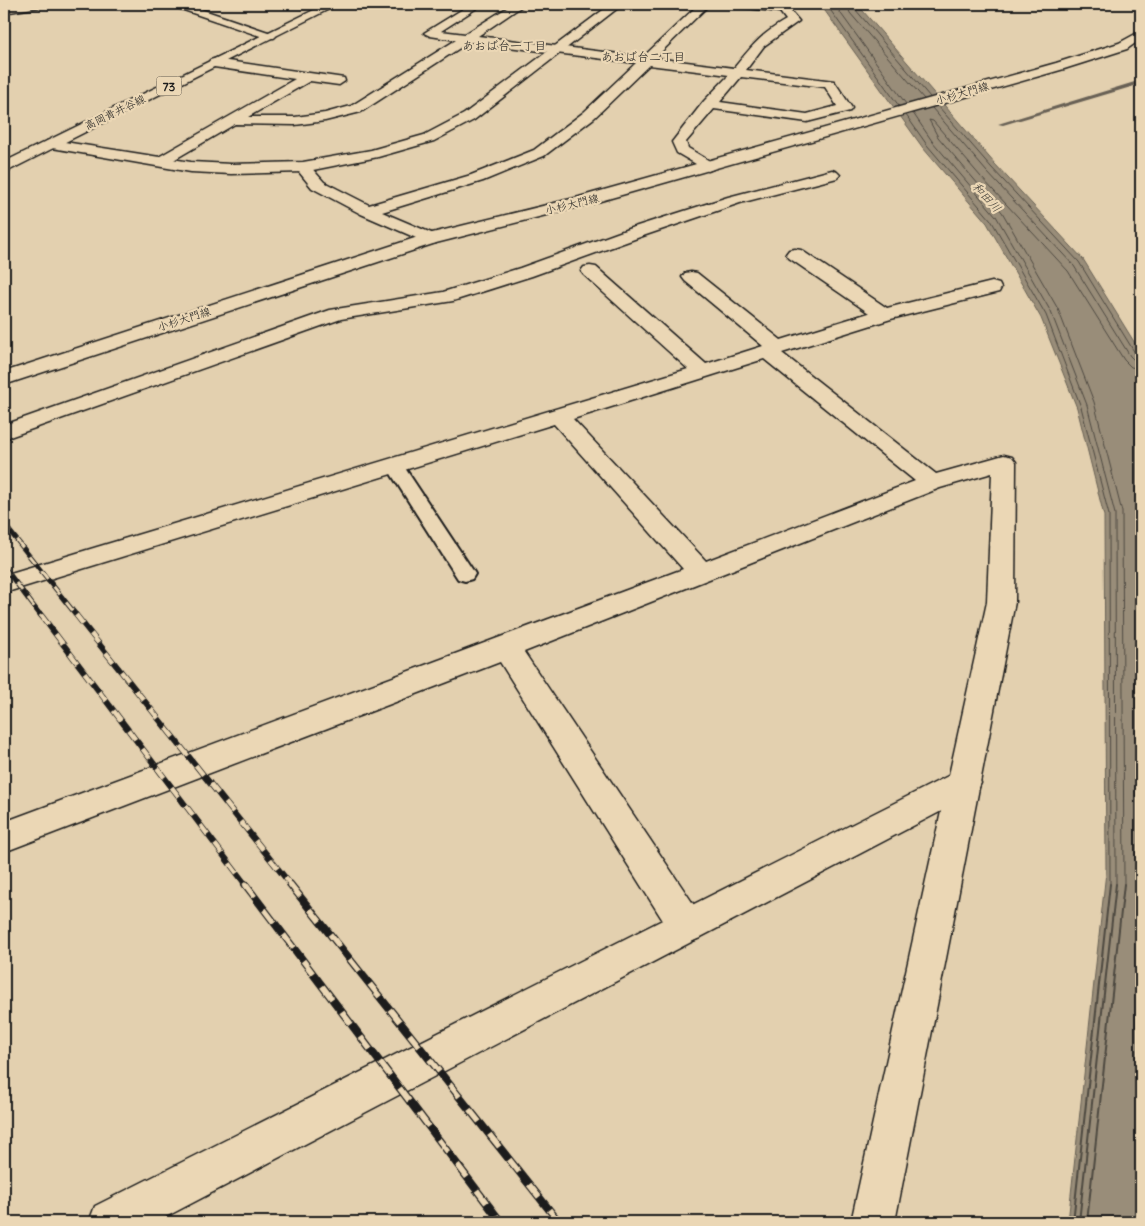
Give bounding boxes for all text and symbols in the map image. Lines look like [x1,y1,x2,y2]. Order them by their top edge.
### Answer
district label: あおば台一丁目 [462,38,546,53]
district label: あおば台二丁目 [601,49,685,64]
road number: 73 [156,76,182,95]
street label: 小杉大門線 [934,79,990,107]
street label: 高岡青井谷線 [82,91,148,133]
water label: 和田川 [969,179,1005,215]
street label: 小杉大門線 [544,191,600,217]
street label: 小杉大門線 [156,304,212,334]

